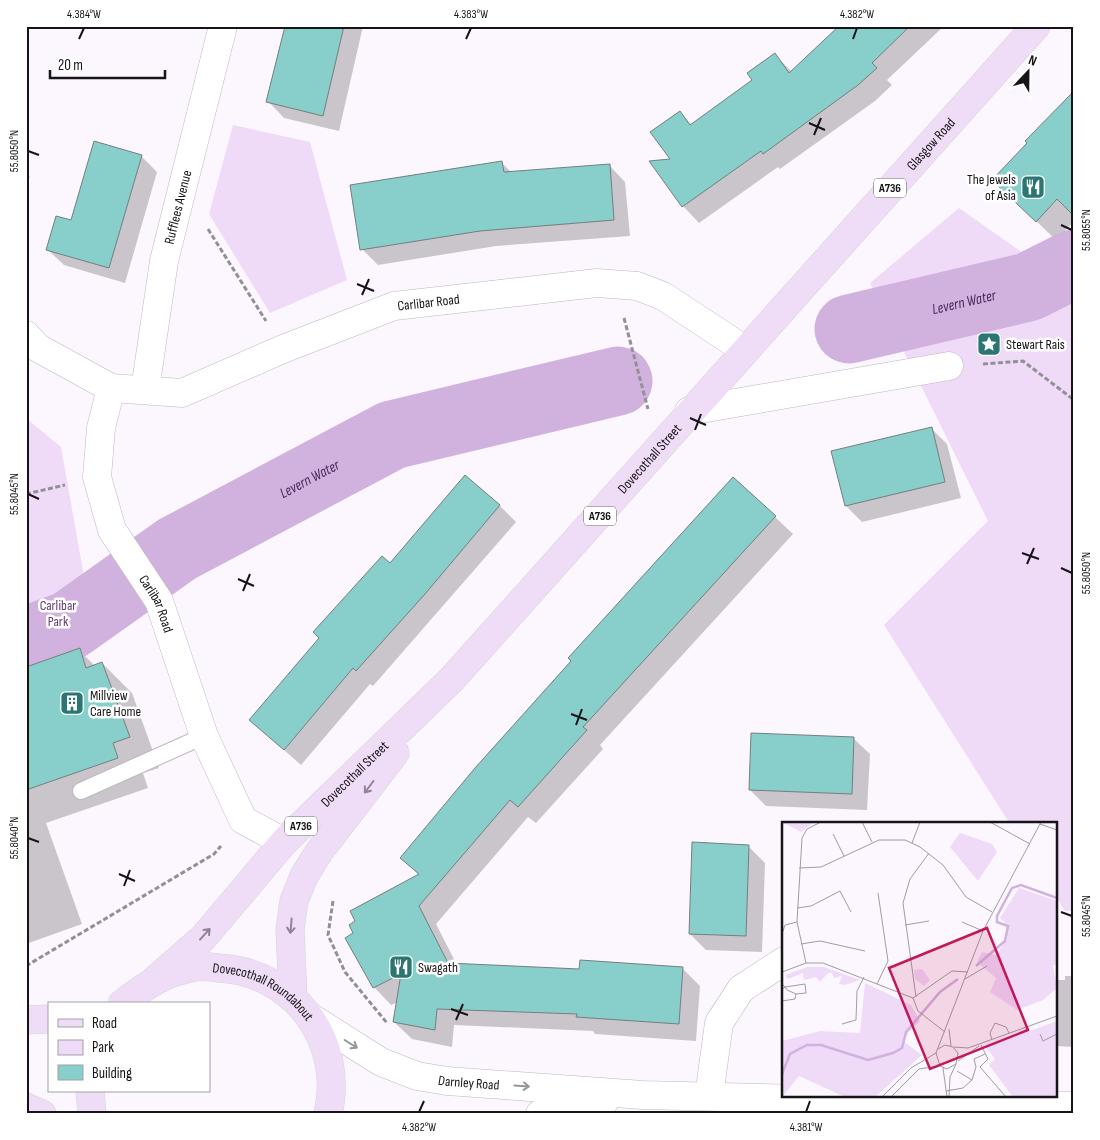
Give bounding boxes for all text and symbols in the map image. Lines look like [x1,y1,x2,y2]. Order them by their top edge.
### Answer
text: 4.384°W [67,7,101,22]
text: 4.383°W [454,7,488,22]
text: 4.382°W [840,7,874,22]
scale bar [50,48,165,80]
north arrow [1002,48,1052,98]
text: N [1026,51,1039,70]
text: 20 m [58,56,83,75]
street label: Glasgow Road [903,114,959,174]
text: 55.8050°N [7,130,22,172]
street label: Rufflees Avenue [161,168,196,246]
place label: The Jewels of Asia [967,171,1016,204]
restaurant icon: The Jewels of Asia [1020,174,1046,200]
road number: A736 [874,178,906,198]
text: 55.8055°N [1079,209,1094,251]
water label: Levern Water [930,286,999,319]
street label: Carlibar Road [397,291,461,315]
place icon: Stewart Rais [976,331,1002,357]
place label: Stewart Rais [1006,336,1065,353]
street label: Dovecothall Street [614,420,685,497]
water label: Levern Water [276,455,344,503]
text: 55.8045°N [7,473,22,515]
road number: A736 [584,506,616,526]
text: 55.8050°N [1079,552,1094,594]
street label: Carlibar Road [135,572,177,635]
park label: Carlibar Park [40,597,76,630]
place label: Millview Care Home [90,687,141,720]
building icon: Millview Care Home [59,690,85,716]
street label: Dovecothall Street [317,737,392,811]
one-way arrow [364,780,375,793]
road number: A736 [285,816,317,836]
text: 55.8040°N [7,817,22,859]
inset map [782,822,1058,1098]
text: 55.8045°N [1079,895,1094,937]
one-way arrow [286,918,296,934]
one-way arrow [199,928,211,941]
restaurant icon: Swagath [388,954,414,980]
street label: Dovecothall Roundabout [212,959,317,1024]
place label: Swagath [418,959,458,976]
legend [48,1002,210,1092]
text: Road [92,1014,117,1033]
text: Park [92,1038,114,1057]
one-way arrow [343,1040,357,1050]
text: Building [92,1064,132,1083]
street label: Darnley Road [437,1072,500,1094]
one-way arrow [514,1081,530,1090]
text: 4.382°W [402,1120,436,1135]
text: 4.381°W [790,1120,822,1135]

